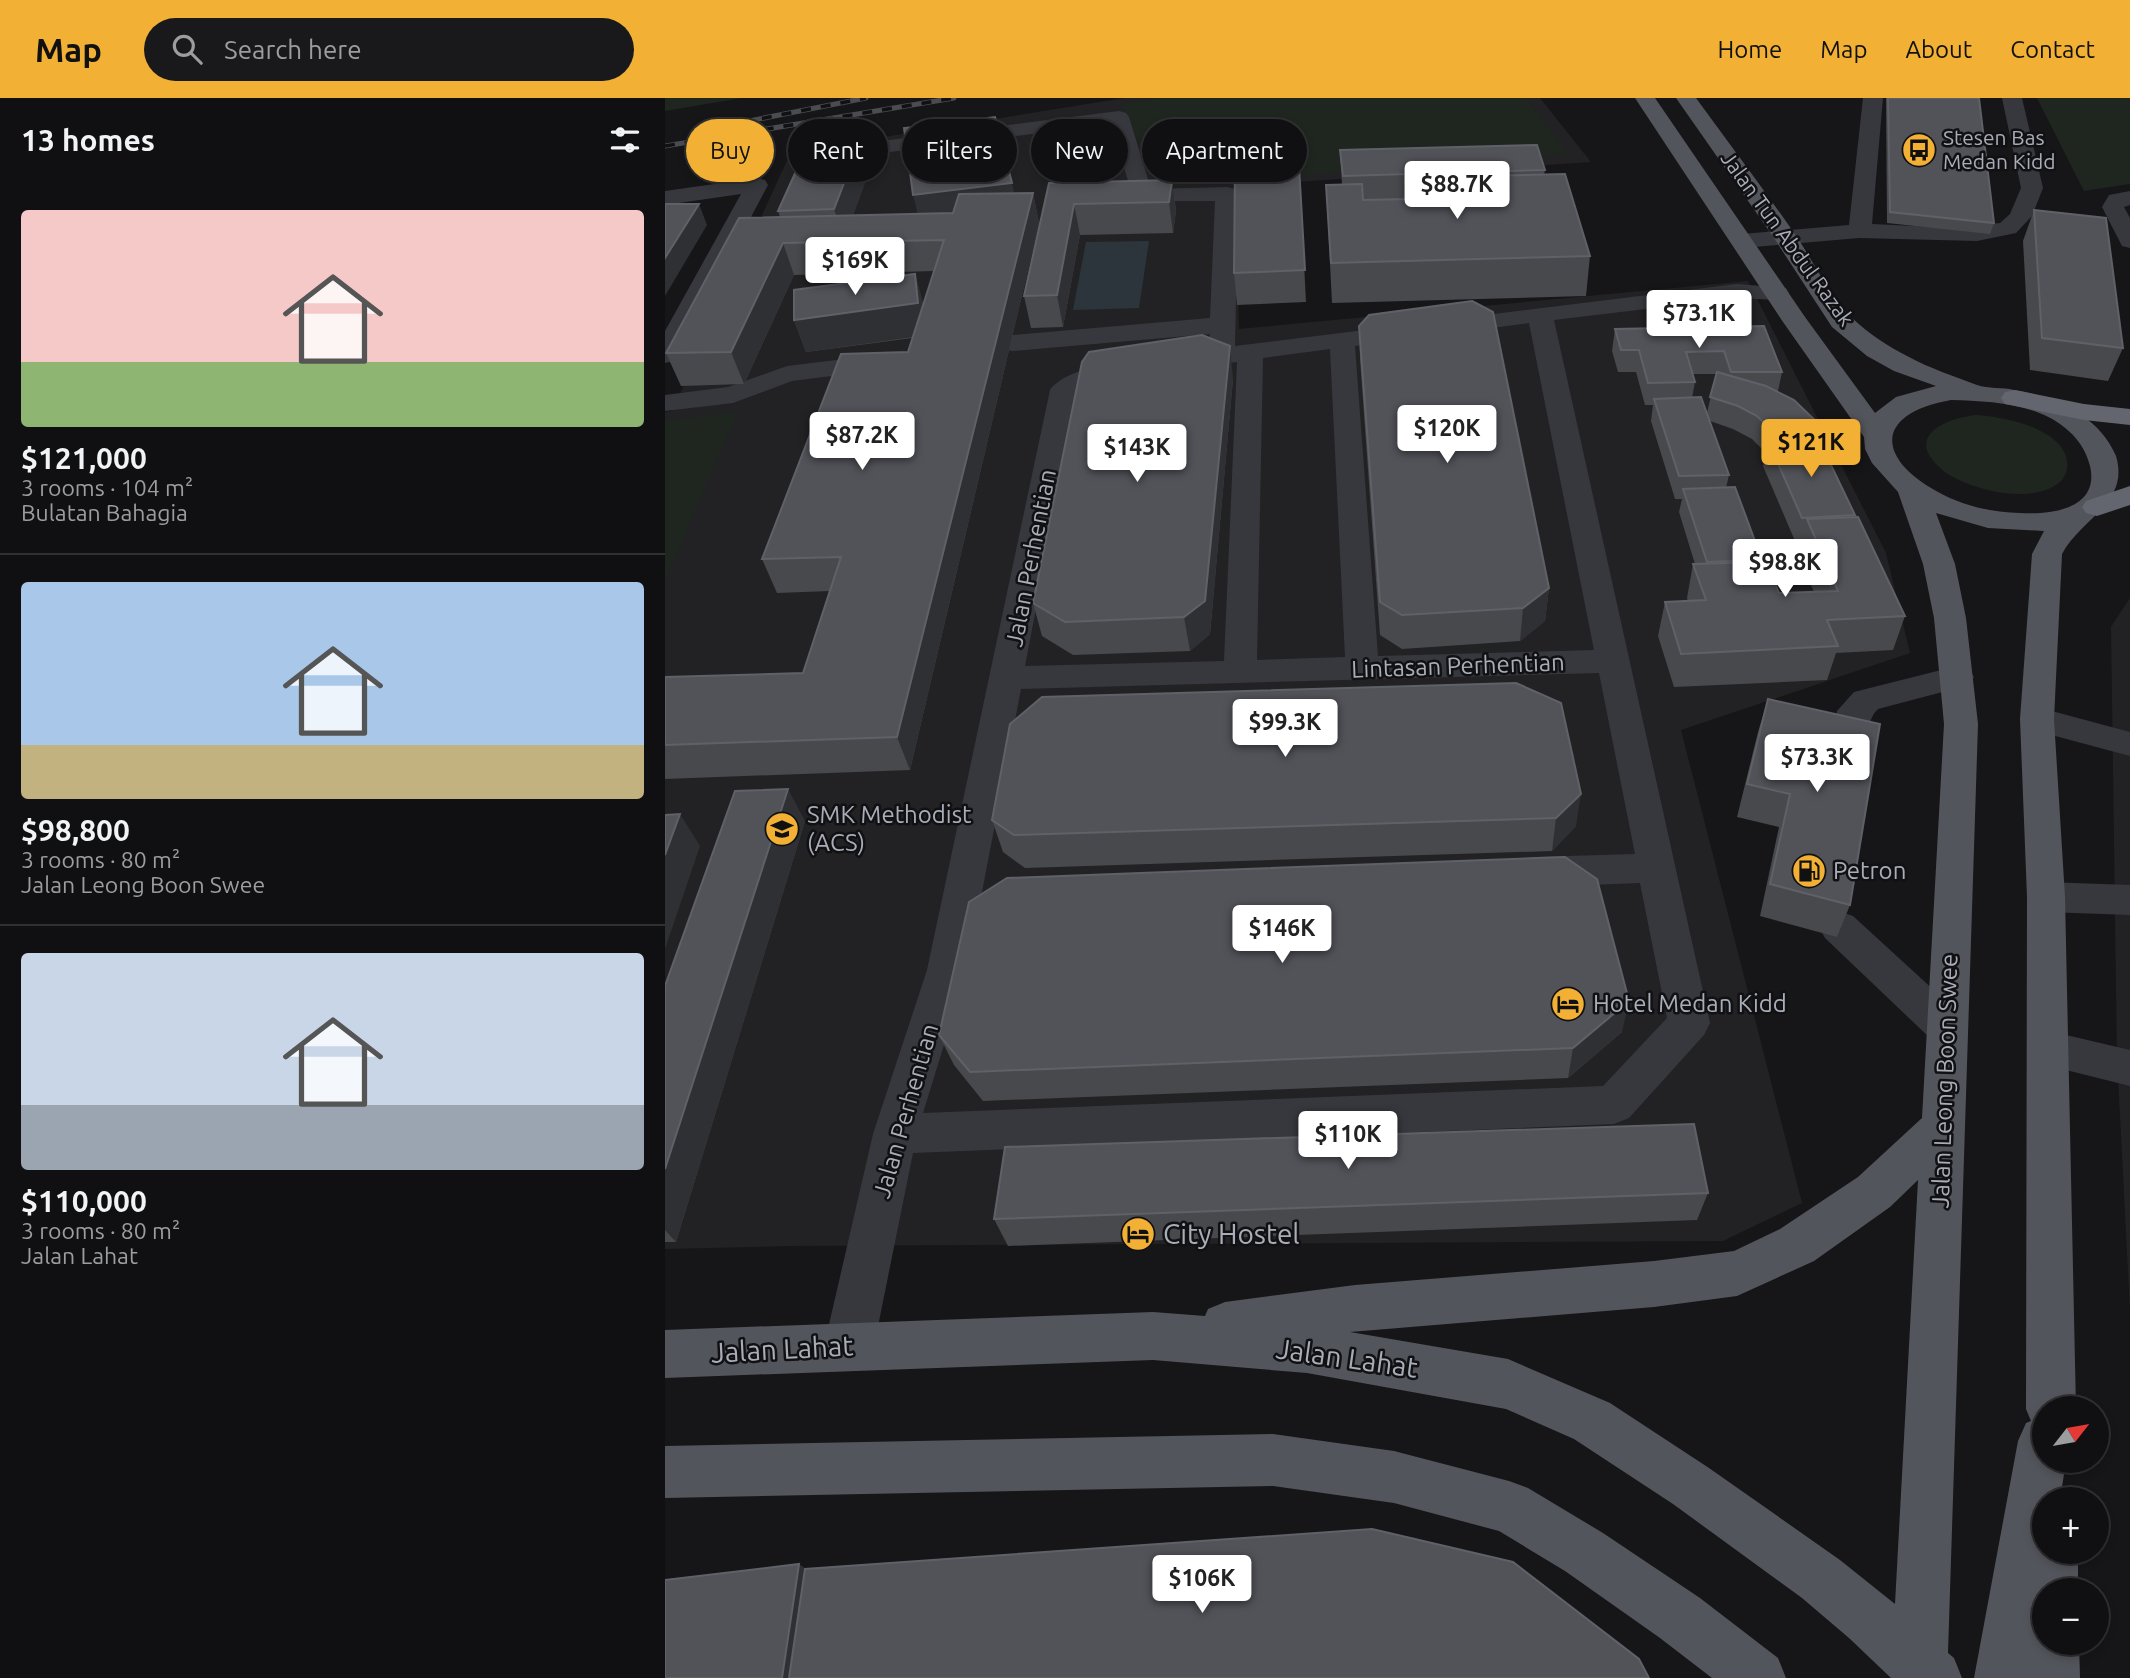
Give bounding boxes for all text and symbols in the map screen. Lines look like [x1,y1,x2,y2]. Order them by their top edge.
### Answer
search box [144,18,634,81]
icon: search [168,30,206,68]
text: Map [35,31,102,68]
text: Search here [224,35,362,64]
text: Home [1717,36,1782,63]
text: Map [1820,36,1867,63]
text: About [1905,36,1972,63]
text: Contact [2010,36,2095,63]
chip: Buy [686,119,774,182]
chip: Rent [788,119,888,182]
chip: Filters [902,119,1017,182]
chip: New [1031,119,1128,182]
chip: Apartment [1142,119,1307,182]
icon: filters [606,121,644,159]
text: 13 homes [21,123,155,157]
place label: Stesen Bas Medan Kidd [1943,125,2056,173]
bus stop icon: Stesen Bas Medan Kidd [1900,131,1938,169]
street label: Jalan Tun Abdul Razak [1717,147,1859,331]
pin: $88.7K [1400,162,1514,221]
text: $88.7K [1421,171,1493,196]
pin: $169K [806,238,904,297]
text: $169K [821,247,889,272]
icon: home [270,256,396,382]
pin: $73.1K [1642,290,1756,350]
text: $73.1K [1663,300,1735,325]
pin: $120K [1398,406,1496,465]
pin: $87.2K [805,412,919,472]
text: $120K [1413,415,1481,440]
pin: $121K [1762,420,1860,479]
text: $87.2K [826,422,898,447]
pin: $143K [1088,424,1186,484]
text: $121K [1777,429,1845,454]
text: $143K [1103,434,1171,459]
text: $121,000 [21,441,147,475]
street label: Jalan Perhentian [1000,467,1061,649]
text: 3 rooms · 104 m² [21,475,193,500]
text: Bulatan Bahagia [21,500,188,525]
pin: $98.8K [1728,540,1842,599]
text: $98.8K [1749,549,1821,574]
icon: home [270,628,396,754]
street label: Lintasan Perhentian [1351,648,1565,683]
pin: $99.3K [1228,700,1342,759]
text: $99.3K [1249,709,1321,734]
pin: $73.3K [1760,734,1874,794]
text: $73.3K [1781,744,1853,769]
place label: SMK Methodist (ACS) [807,801,972,856]
school or university icon: SMK Methodist (ACS) [763,810,801,848]
text: $98,800 [21,813,130,847]
text: 3 rooms · 80 m² [21,847,180,872]
fuel station icon: Petron [1790,852,1828,890]
place label: Petron [1833,857,1906,884]
text: Jalan Leong Boon Swee [21,872,265,897]
pin: $146K [1233,906,1331,965]
text: $146K [1248,915,1316,940]
street label: Jalan Leong Boon Swee [1927,953,1962,1209]
hotel icon: Hotel Medan Kidd [1549,985,1587,1023]
place label: Hotel Medan Kidd [1593,990,1787,1017]
icon: home [270,999,396,1125]
street label: Jalan Perhentian [868,1021,943,1201]
pin: $110K [1299,1112,1397,1171]
text: $110K [1314,1121,1382,1146]
text: $110,000 [21,1184,147,1218]
hotel icon: City Hostel [1119,1215,1157,1253]
text: 3 rooms · 80 m² [21,1218,180,1243]
place label: City Hostel [1163,1218,1300,1249]
text: Jalan Lahat [21,1243,138,1268]
street label: Jalan Lahat [710,1329,854,1368]
street label: Jalan Lahat [1274,1332,1420,1383]
north arrow [2032,1396,2109,1474]
map controls [2032,1396,2109,1655]
button: + [2032,1487,2109,1564]
pin: $106K [1153,1556,1251,1615]
text: $106K [1168,1565,1236,1590]
button: − [2032,1578,2109,1655]

